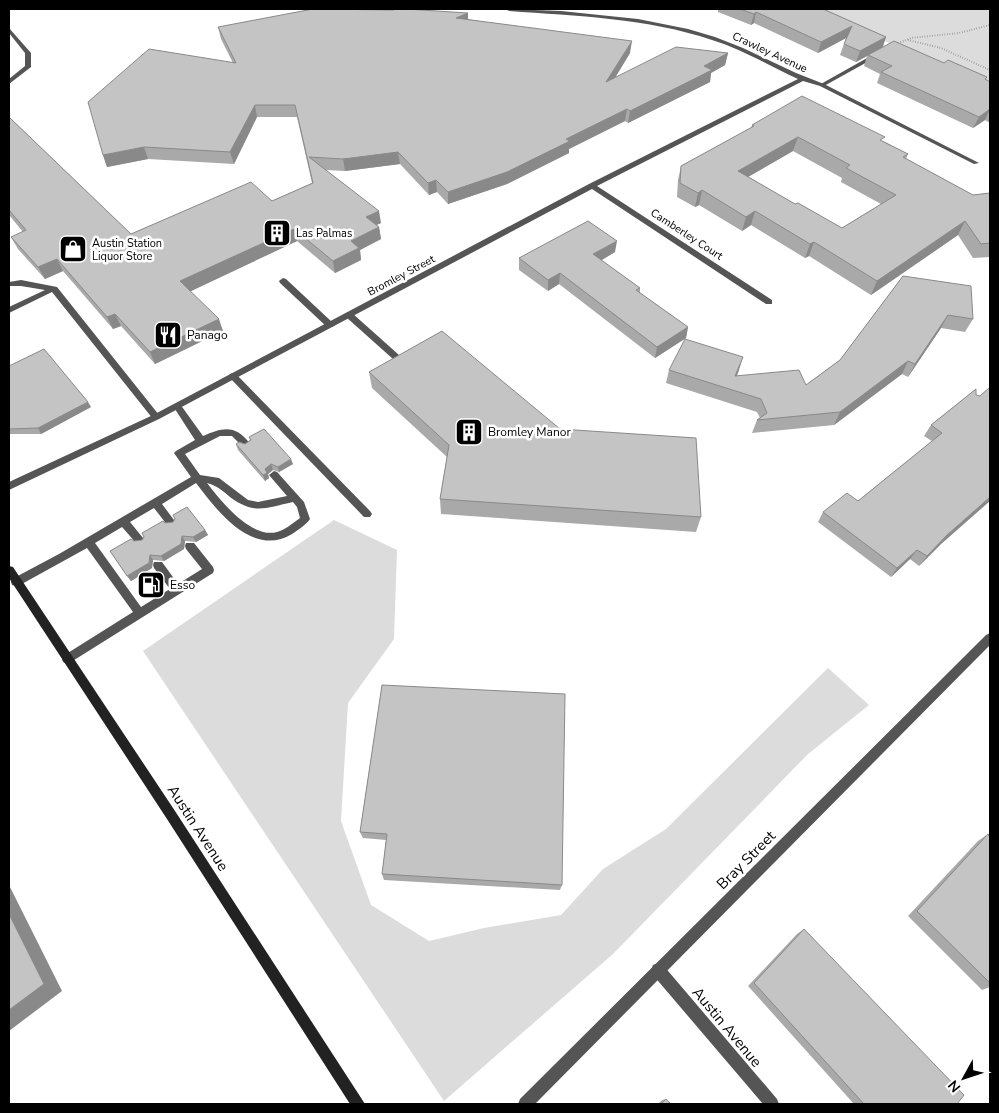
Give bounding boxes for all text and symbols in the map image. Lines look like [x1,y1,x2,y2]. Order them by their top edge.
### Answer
street label: Crawley Avenue [730,28,810,76]
street label: Camberley Court [648,205,726,264]
building icon: Las Palmas [262,218,292,248]
place label: Las Palmas [296,226,352,241]
shop icon: Austin Station Liquor Store [58,234,88,264]
place label: Austin Station Liquor Store [92,236,162,264]
street label: Bromley Street [365,251,438,300]
restaurant icon: Panago [153,320,183,350]
place label: Panago [187,327,228,343]
building icon: Bromley Manor [454,417,484,447]
place label: Bromley Manor [488,424,571,440]
fuel station icon: Esso [136,570,166,600]
place label: Esso [170,577,195,593]
street label: Austin Avenue [163,781,233,875]
street label: Bray Street [712,826,780,894]
street label: Austin Avenue [688,983,766,1071]
north arrow [939,1053,989,1103]
text: N [944,1076,965,1096]

